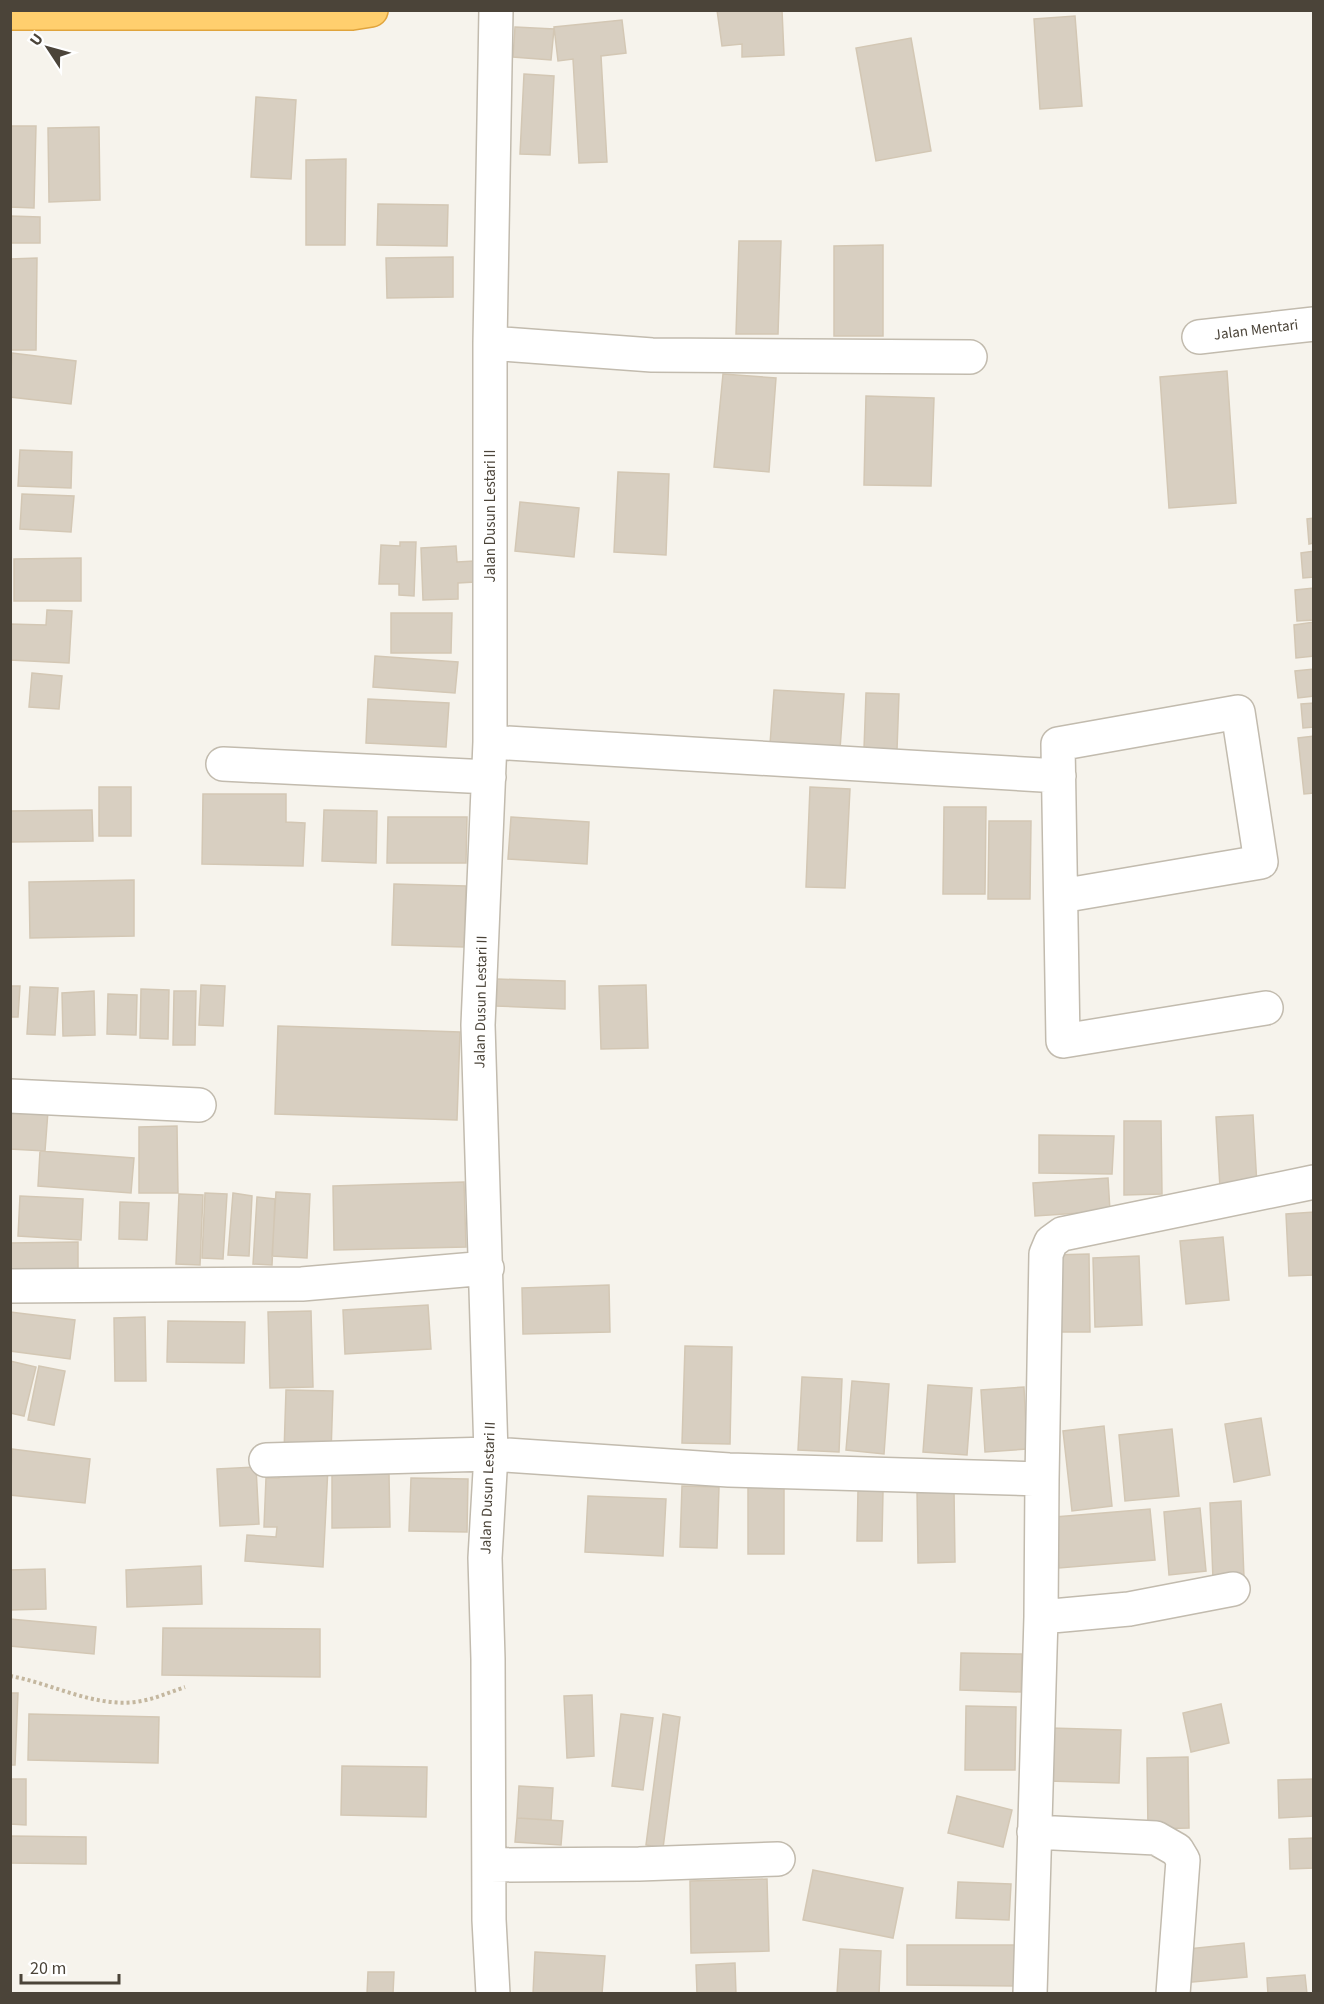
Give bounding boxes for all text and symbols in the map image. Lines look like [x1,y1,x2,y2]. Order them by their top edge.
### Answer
north arrow [18,18,78,78]
text: U [25,29,49,51]
street label: Jalan Mentari [1212,314,1300,346]
street label: Jalan Dusun Lestari II [480,449,501,583]
street label: Jalan Dusun Lestari II [469,935,493,1069]
street label: Jalan Dusun Lestari II [475,1421,501,1555]
scale bar [21,1947,118,1985]
text: 20 m [30,1956,66,1981]

